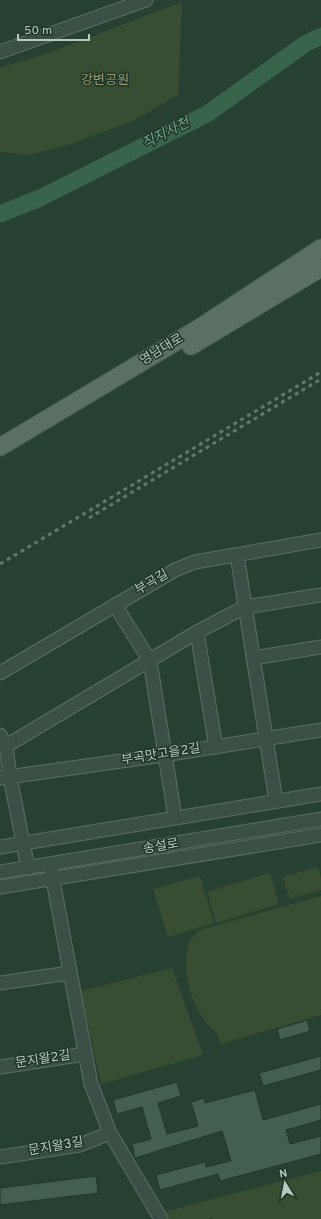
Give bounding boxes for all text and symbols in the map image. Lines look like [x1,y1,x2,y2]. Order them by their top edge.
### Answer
scale bar [18,16,89,42]
text: 50 m [24,23,52,39]
park label: 강변공원 [81,73,129,89]
water label: 직지사천 [139,114,194,153]
street label: 영남대로 [137,331,187,369]
street label: 부곡길 [132,567,172,599]
street label: 부곡맛고을2길 [120,741,202,769]
street label: 송설로 [142,836,180,858]
street label: 문지왈2길 [14,1048,72,1072]
street label: 문지왈3길 [27,1134,85,1160]
north arrow [265,1163,305,1203]
text: N [278,1167,289,1182]

